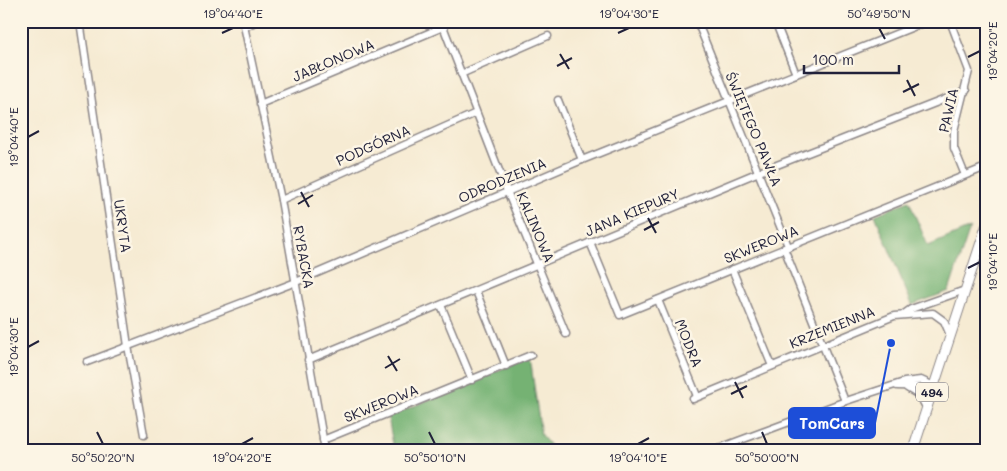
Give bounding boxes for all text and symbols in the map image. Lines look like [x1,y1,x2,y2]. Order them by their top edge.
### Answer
text: 19°04'40"E [203,5,263,21]
text: 19°04'30"E [599,5,659,21]
text: 50°49'50"N [847,5,911,21]
text: 19°04'20"E [984,21,1000,81]
street label: JABŁONOWA [289,34,377,86]
scale bar [804,42,900,74]
text: 100 m [812,49,854,69]
street label: ŚWIĘTEGO PAWŁA [721,69,787,189]
street label: PAWIA [934,86,962,134]
text: 19°04'40"E [5,107,21,167]
street label: PODGÓRNA [333,120,413,170]
street label: ODRODZENIA [455,153,549,207]
street label: JANA KIEPURY [582,184,682,240]
street label: KALINOWA [513,189,559,265]
street label: UKRYTA [110,198,136,254]
street label: SKWEROWA [721,220,801,268]
street label: RYBACKA [289,224,319,290]
text: 19°04'10"E [984,233,1000,291]
street label: KRZEMIENNA [786,301,878,353]
street label: MODRA [671,316,707,370]
text: 19°04'30"E [5,317,21,377]
street label: SKWEROWA [341,379,421,427]
road number: 494 [916,382,948,402]
callout: TomCars [789,408,875,438]
text: TomCars [799,413,865,433]
text: 50°50'20"N [71,449,135,465]
text: 19°04'20"E [212,449,272,465]
text: 50°50'10"N [404,449,466,465]
text: 19°04'10"E [609,449,667,465]
text: 50°50'00"N [735,449,799,465]

